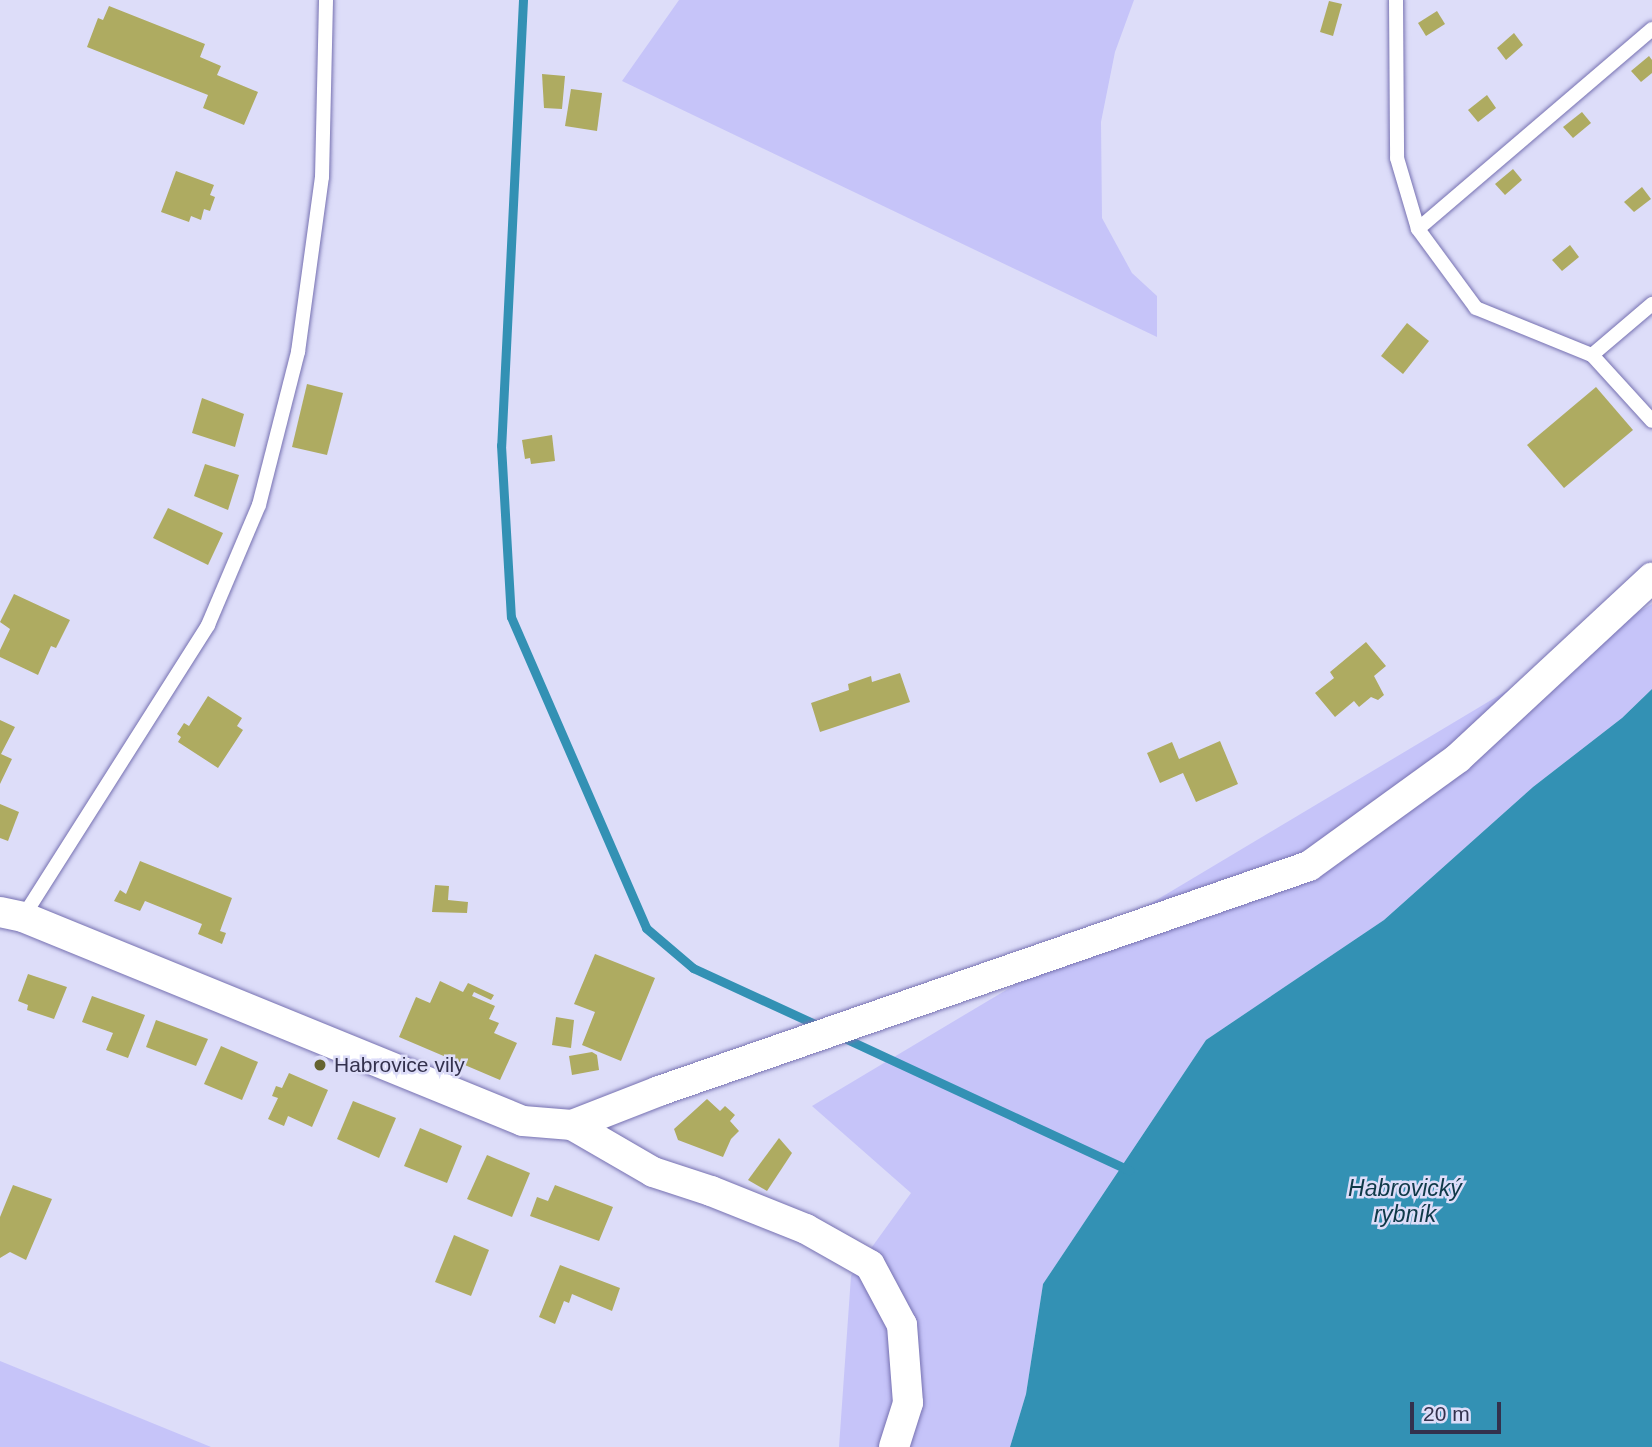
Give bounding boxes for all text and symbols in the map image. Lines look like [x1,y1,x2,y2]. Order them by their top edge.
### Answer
place label: Habrovice vily [334,1052,465,1078]
marker: Habrovice vily [312,1057,328,1073]
water label: Habrovický rybník [1348,1174,1462,1228]
scale bar [1414,1388,1505,1432]
text: 20 m [1423,1402,1470,1425]

